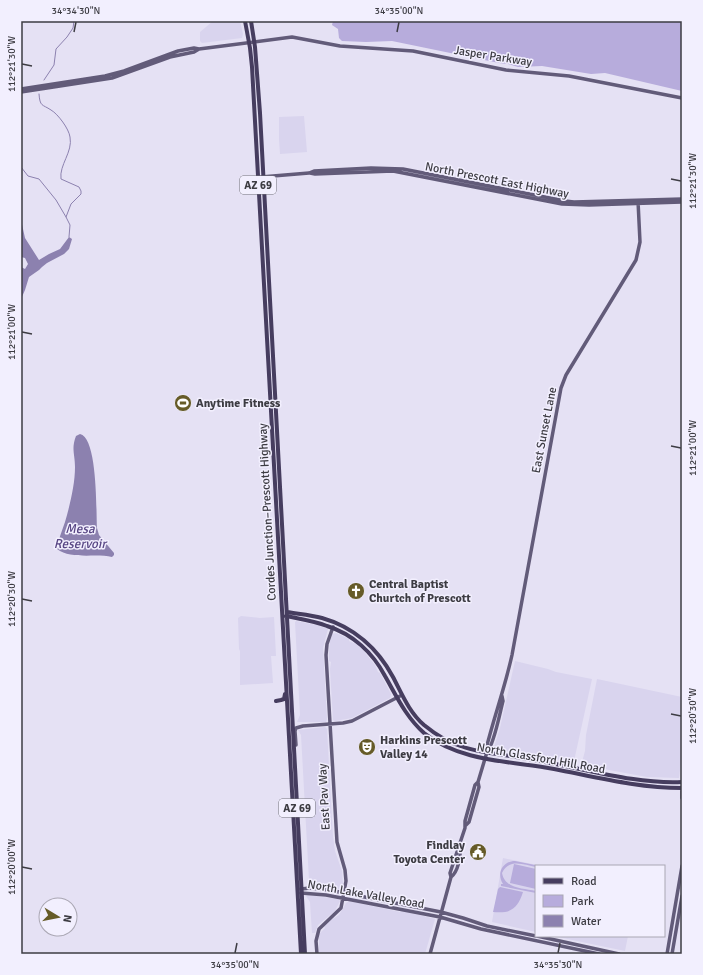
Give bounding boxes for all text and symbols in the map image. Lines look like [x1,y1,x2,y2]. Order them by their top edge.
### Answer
text: 34°34'30"N [52,5,100,17]
text: 34°35'00"N [375,5,423,17]
text: 112°21'30"W [6,36,18,92]
street label: Jasper Parkway [453,43,533,70]
text: 112°21'30"W [687,153,699,209]
street label: North Prescott East Highway [424,159,571,202]
road number: AZ 69 [240,176,276,194]
text: 112°21'00"W [6,304,18,360]
street label: East Sunset Lane [529,386,560,474]
sports icon: Anytime Fitness [173,393,193,413]
place label: Anytime Fitness [196,396,281,411]
text: 112°21'00"W [687,420,699,476]
street label: Cordes Junction–Prescott Highway [255,422,280,601]
water label: Mesa Reservoir [54,521,108,552]
text: 112°20'30"W [6,571,18,627]
place label: Central Baptist Churtch of Prescott [369,577,471,606]
church icon: Central Baptist Churtch of Prescott [346,581,366,601]
text: 112°20'30"W [687,688,699,744]
place label: Harkins Prescott Valley 14 [380,733,468,762]
theatre icon: Harkins Prescott Valley 14 [357,737,377,757]
street label: North Glassford Hill Road [475,740,606,777]
street label: East Pav Way [315,763,334,831]
road number: AZ 69 [279,799,315,817]
place label: Findlay Toyota Center [394,838,465,867]
text: 112°20'00"W [6,839,18,895]
public building icon: Findlay Toyota Center [468,842,488,862]
legend [535,865,665,937]
text: Road [571,874,597,889]
street label: North Lake Valley Road [306,877,425,912]
text: Park [571,894,594,909]
north arrow [38,897,78,937]
text: N [60,914,74,924]
text: Water [571,914,602,929]
text: 34°35'00"N [211,959,259,971]
text: 34°35'30"N [534,959,582,971]

